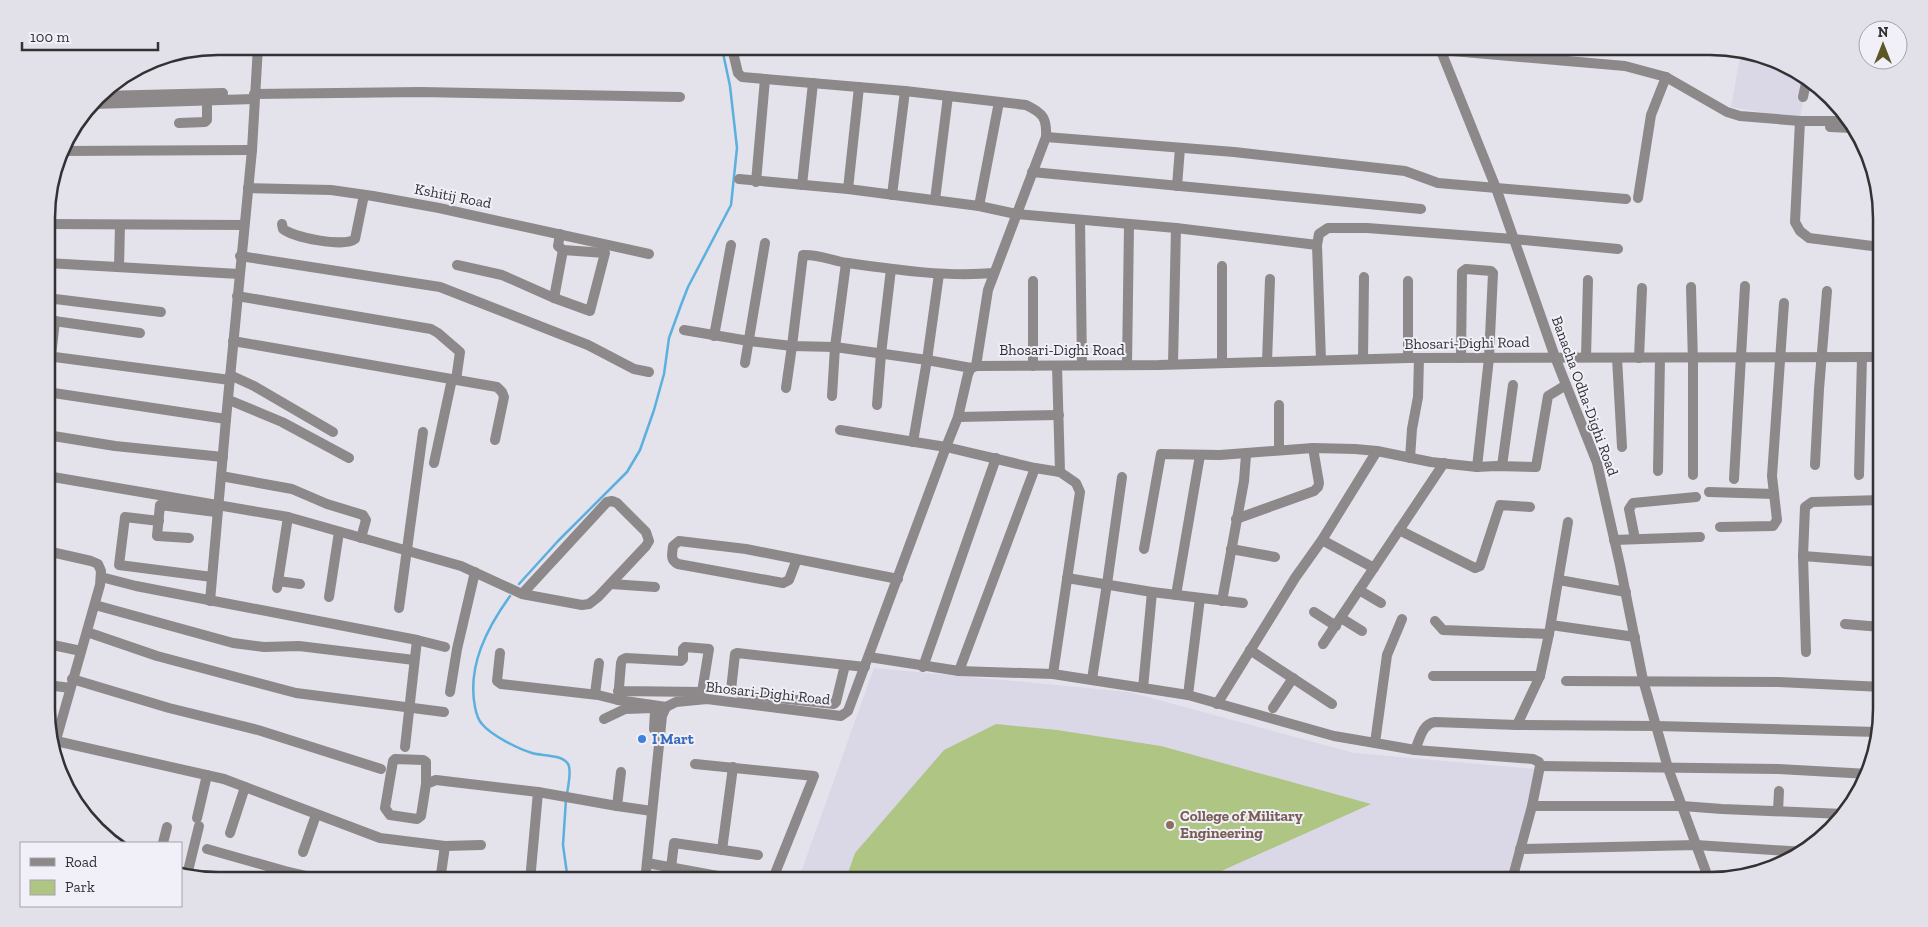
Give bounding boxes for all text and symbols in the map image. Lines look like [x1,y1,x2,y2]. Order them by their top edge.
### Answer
scale bar [22,20,159,52]
north arrow [1858,20,1908,70]
text: N [1878,24,1889,41]
text: 100 m [30,28,69,46]
street label: Kshitij Road [413,180,494,212]
street label: Banacha Odha-Dighi Road [1548,314,1623,479]
street label: Bhosari-Dighi Road [1404,333,1531,353]
street label: Bhosari-Dighi Road [999,341,1125,359]
street label: Bhosari-Dighi Road [705,678,832,709]
place label: I Mart [652,730,695,748]
marker: I Mart [636,733,648,745]
place label: College of Military Engineering [1180,807,1303,842]
marker: College of Military Engineering [1164,819,1176,831]
legend [20,842,182,907]
text: Road [65,853,98,871]
text: Park [65,878,95,896]

